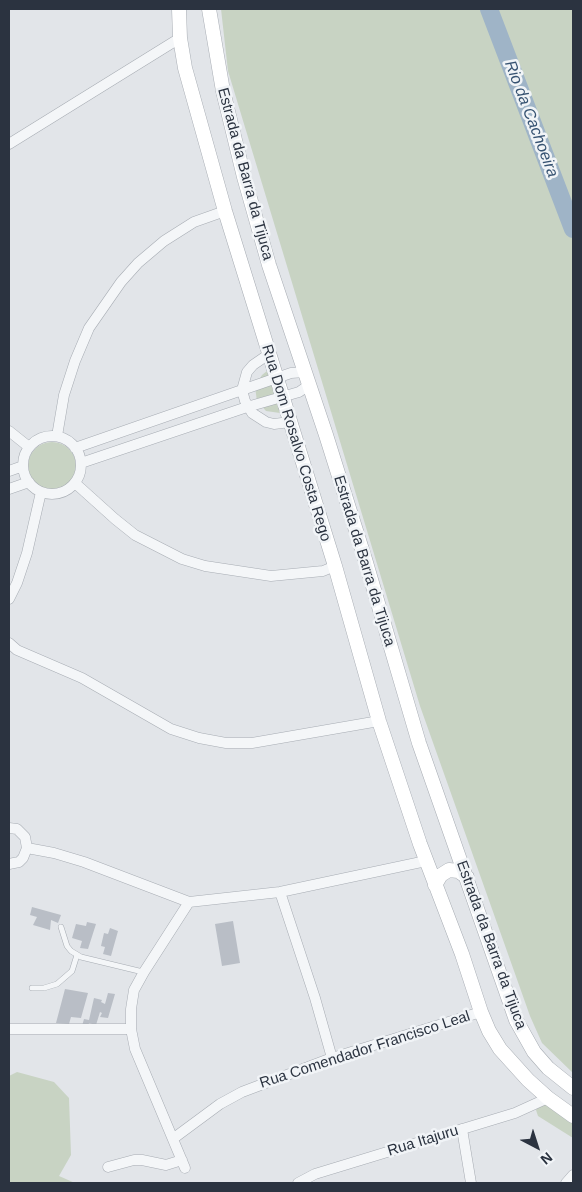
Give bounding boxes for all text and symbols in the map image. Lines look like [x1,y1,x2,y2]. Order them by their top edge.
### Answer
water label: Rio da Cachoeira [500,58,562,180]
street label: Estrada da Barra da Tijuca [213,86,277,262]
street label: Rua Dom Rosalvo Costa Rego [257,342,335,544]
street label: Estrada da Barra da Tijuca [329,473,399,649]
street label: Estrada da Barra da Tijuca [452,858,530,1032]
street label: Rua Comendador Francisco Leal [258,1007,472,1093]
street label: Rua Itajuru [385,1122,461,1160]
north arrow [512,1122,562,1172]
text: N [538,1149,556,1168]

